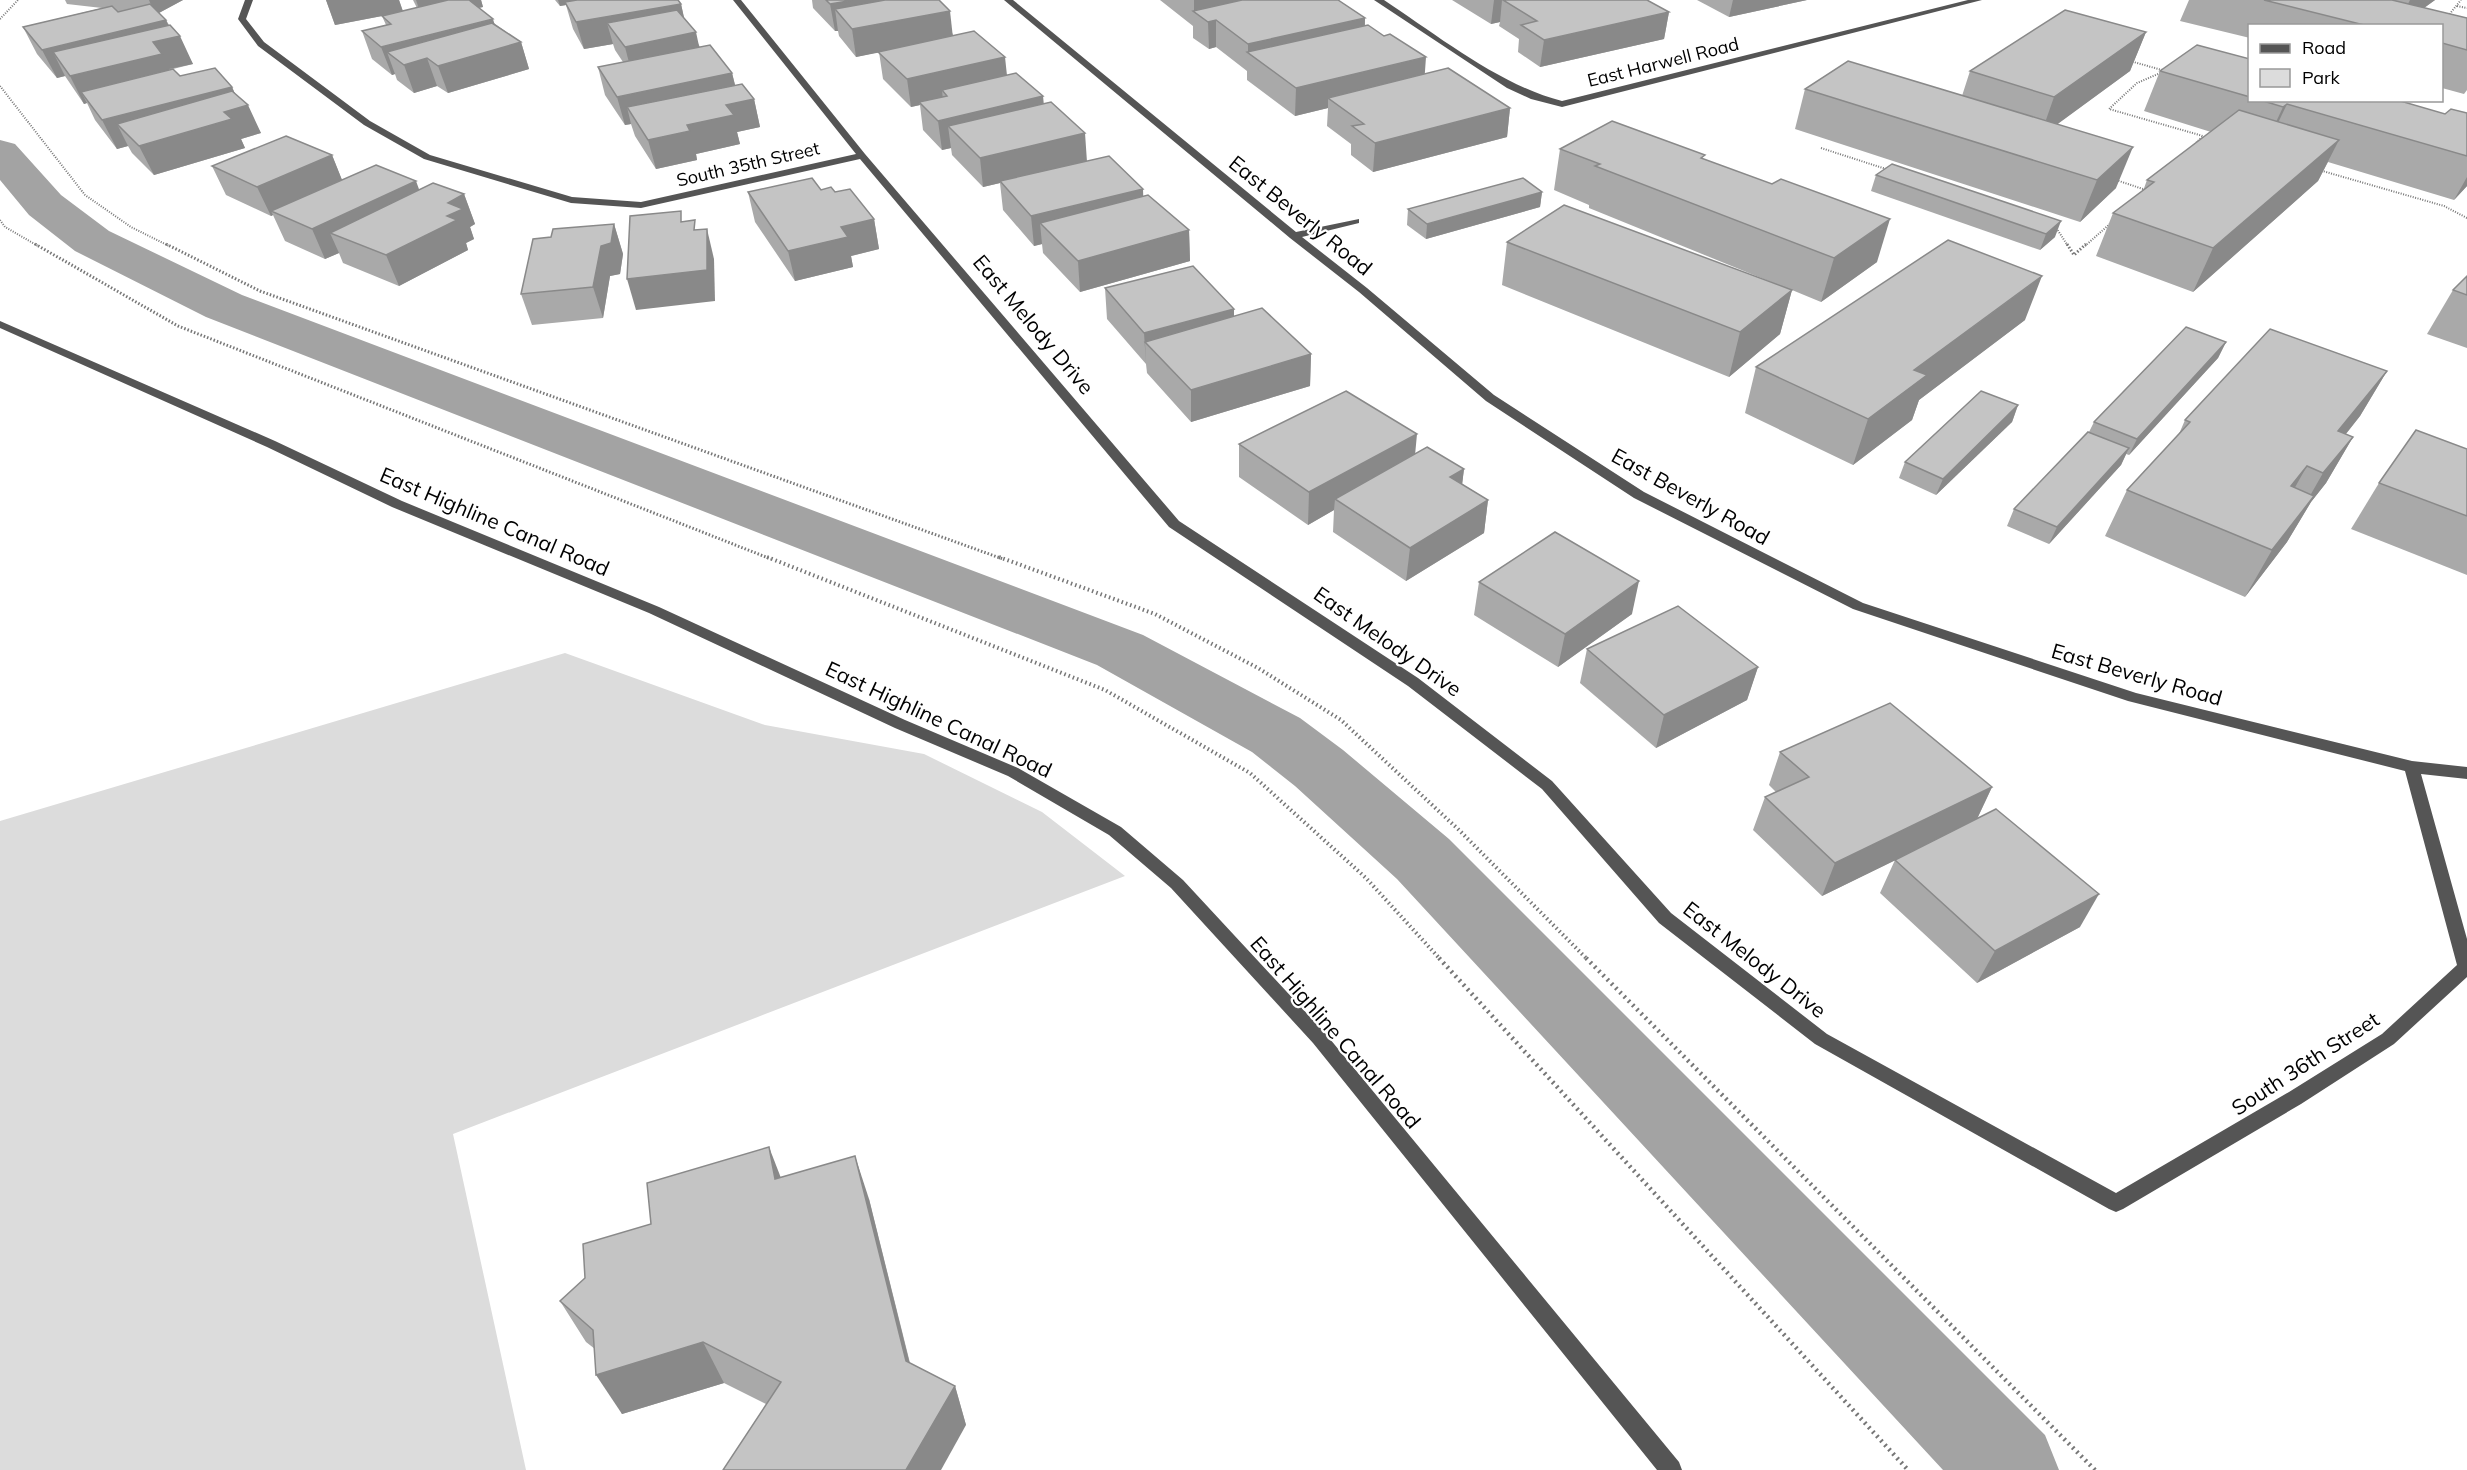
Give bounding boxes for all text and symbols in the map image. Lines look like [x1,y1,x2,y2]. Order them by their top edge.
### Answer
legend [2248,24,2443,102]
street label: East Harwell Road [1585,32,1741,92]
text: Road [2302,36,2346,59]
text: Park [2302,66,2341,89]
street label: South 35th Street [674,136,822,192]
street label: East Beverly Road [1224,149,1378,281]
street label: East Melody Drive [968,249,1100,399]
street label: East Beverly Road [1607,442,1775,550]
street label: East Highline Canal Road [376,461,614,581]
street label: East Melody Drive [1309,580,1467,702]
street label: East Beverly Road [2049,637,2225,711]
street label: East Highline Canal Road [822,655,1056,783]
street label: East Melody Drive [1678,895,1832,1023]
street label: East Highline Canal Road [1245,930,1427,1134]
street label: South 36th Street [2226,1006,2384,1120]

